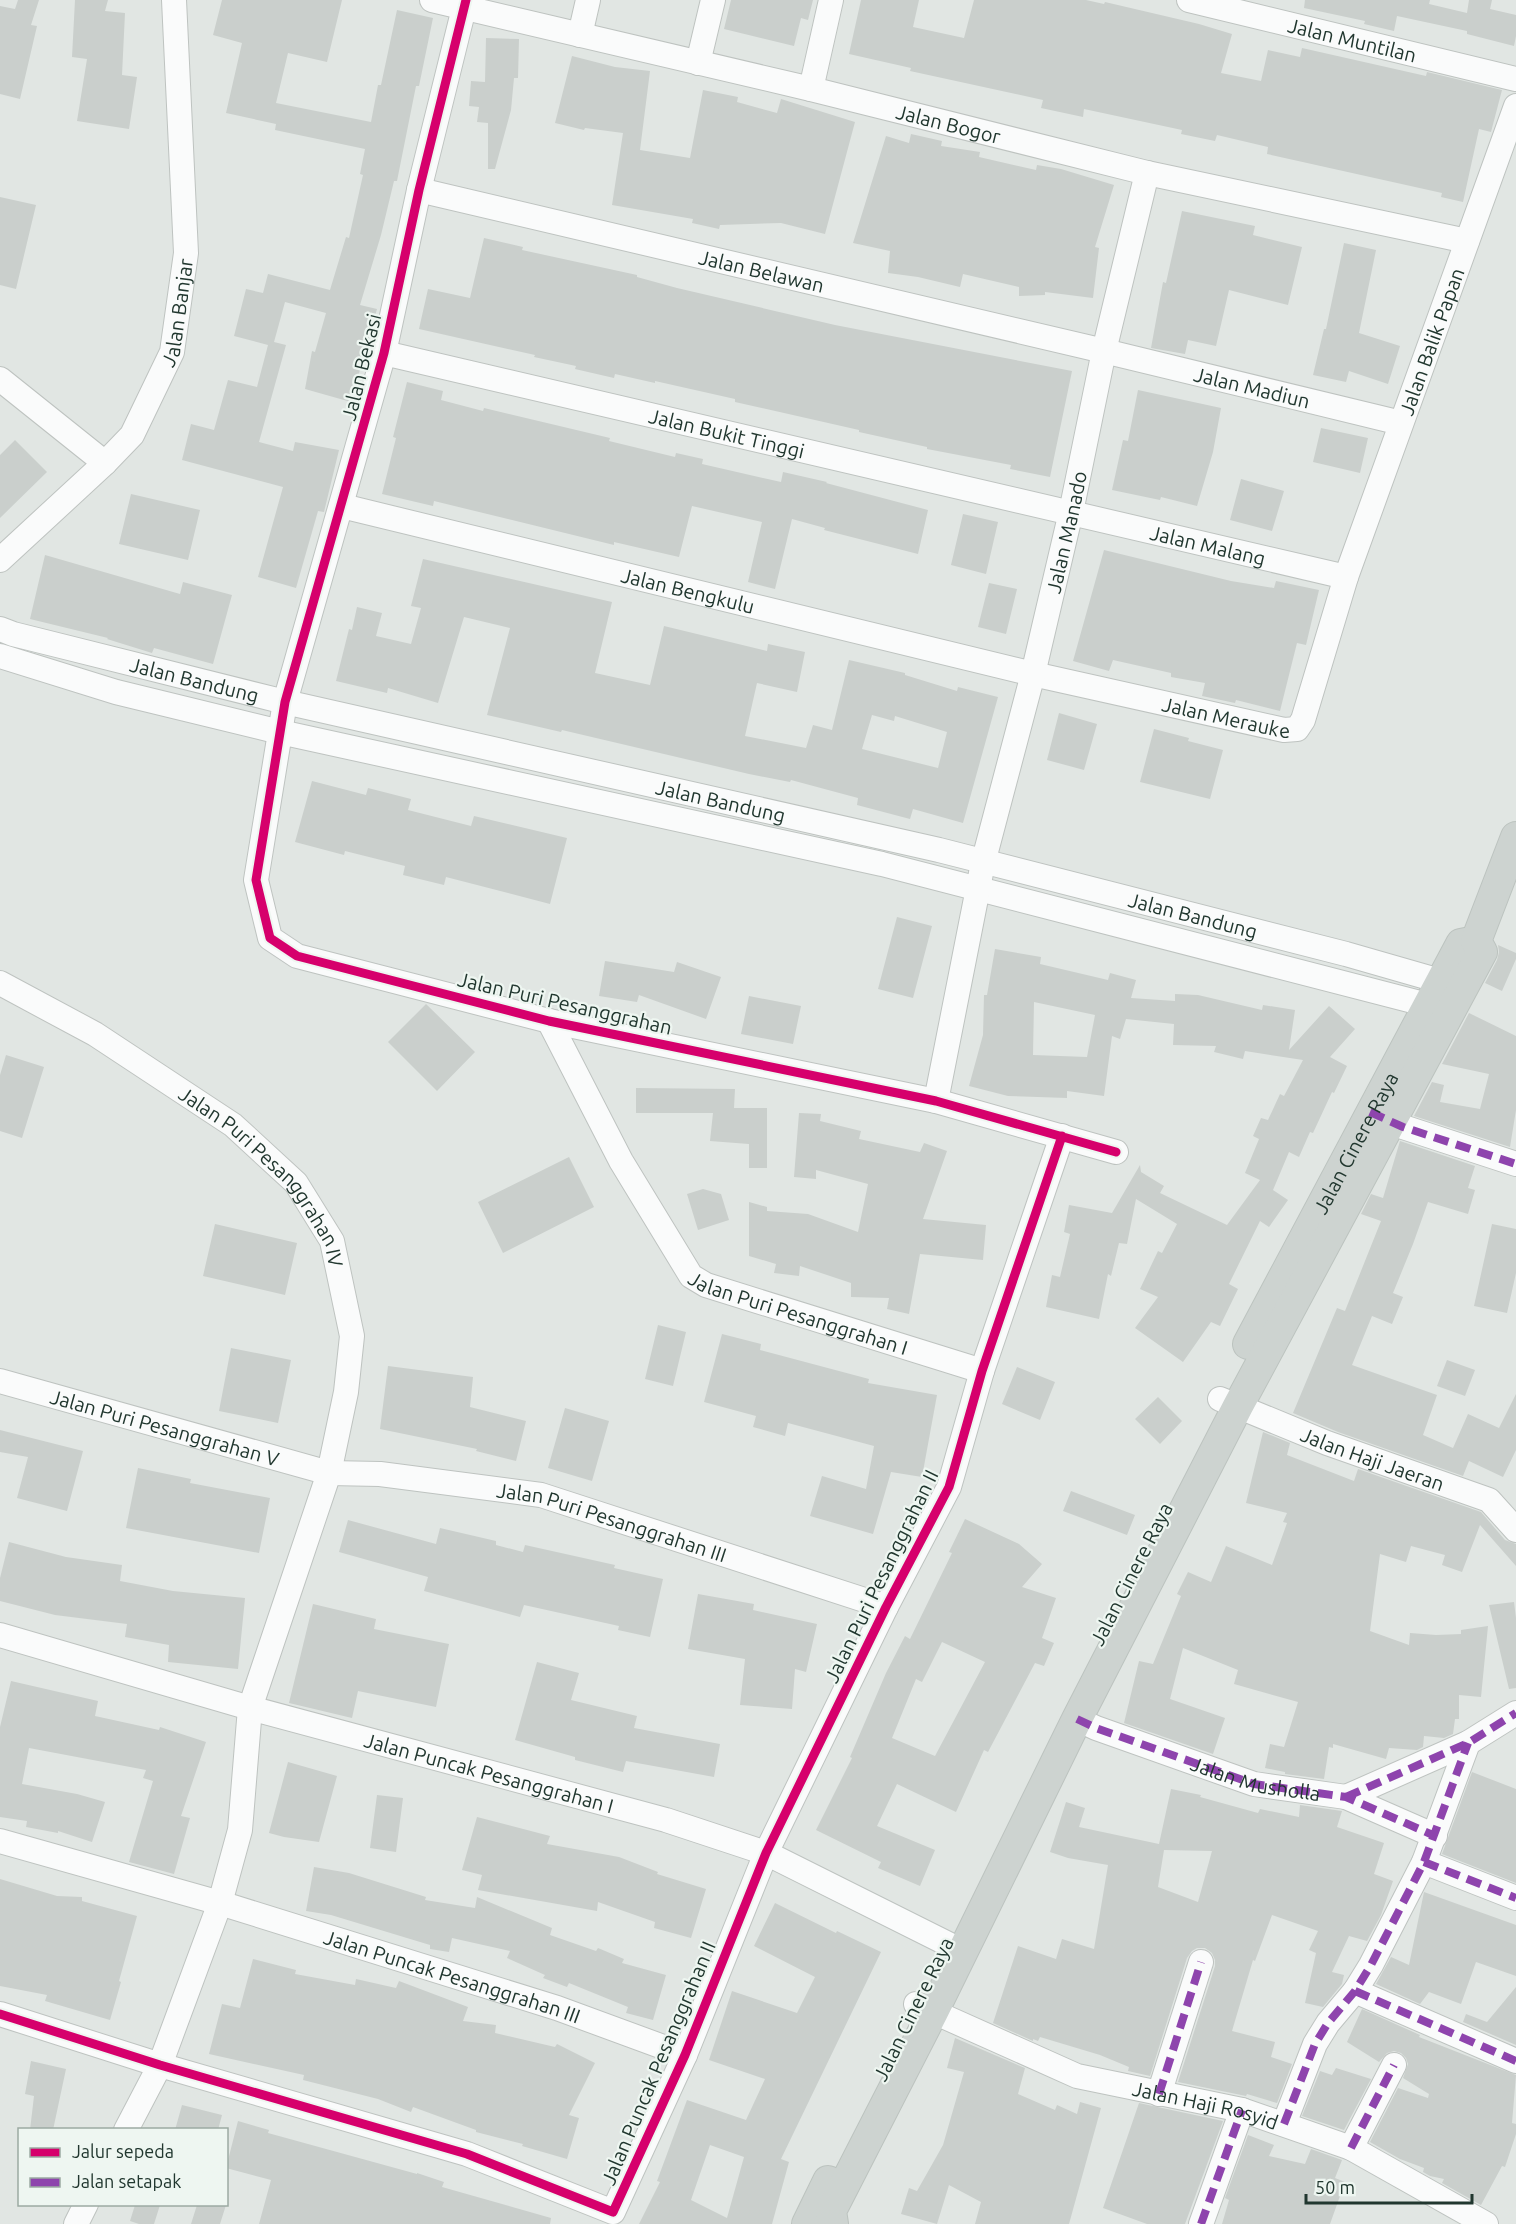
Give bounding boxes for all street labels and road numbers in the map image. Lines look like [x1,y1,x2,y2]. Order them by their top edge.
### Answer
street label: Jalan Muntilan [1286,13,1419,66]
street label: Jalan Bogor [894,99,1004,148]
street label: Jalan Belawan [697,245,827,296]
street label: Jalan Banjar [155,256,197,370]
street label: Jalan Balik Papan [1394,265,1468,418]
street label: Jalan Bekasi [337,311,385,423]
street label: Jalan Madiun [1192,362,1312,412]
street label: Jalan Bukit Tinggi [647,404,807,462]
street label: Jalan Manado [1041,469,1091,595]
street label: Jalan Malang [1148,520,1268,569]
street label: Jalan Bengkulu [619,563,757,617]
street label: Jalan Bandung [128,652,261,707]
street label: Jalan Merauke [1160,692,1291,742]
street label: Jalan Bandung [654,775,788,826]
street label: Jalan Bandung [1126,887,1260,942]
street label: Jalan Puri Pesanggrahan [456,967,674,1039]
street label: Jalan Cinere Raya [1308,1068,1402,1217]
street label: Jalan Puri Pesanggrahan IV [175,1081,349,1269]
street label: Jalan Puri Pesanggrahan I [685,1266,911,1359]
street label: Jalan Puri Pesanggrahan V [48,1384,282,1470]
street label: Jalan Haji Jaeran [1298,1422,1447,1495]
street label: Jalan Puri Pesanggrahan II [819,1466,943,1686]
street label: Jalan Puri Pesanggrahan III [495,1478,730,1566]
street label: Jalan Cinere Raya [1085,1499,1177,1649]
street label: Jalan Puncak Pesanggrahan I [362,1728,616,1817]
street label: Jalan Musholla [1188,1751,1322,1805]
street label: Jalan Puncak Pesanggrahan III [321,1925,584,2027]
street label: Jalan Cinere Raya [868,1933,958,2085]
street label: Jalan Puncak Pesanggrahan II [596,1938,720,2188]
street label: Jalan Haji Rosyid [1130,2076,1282,2133]

